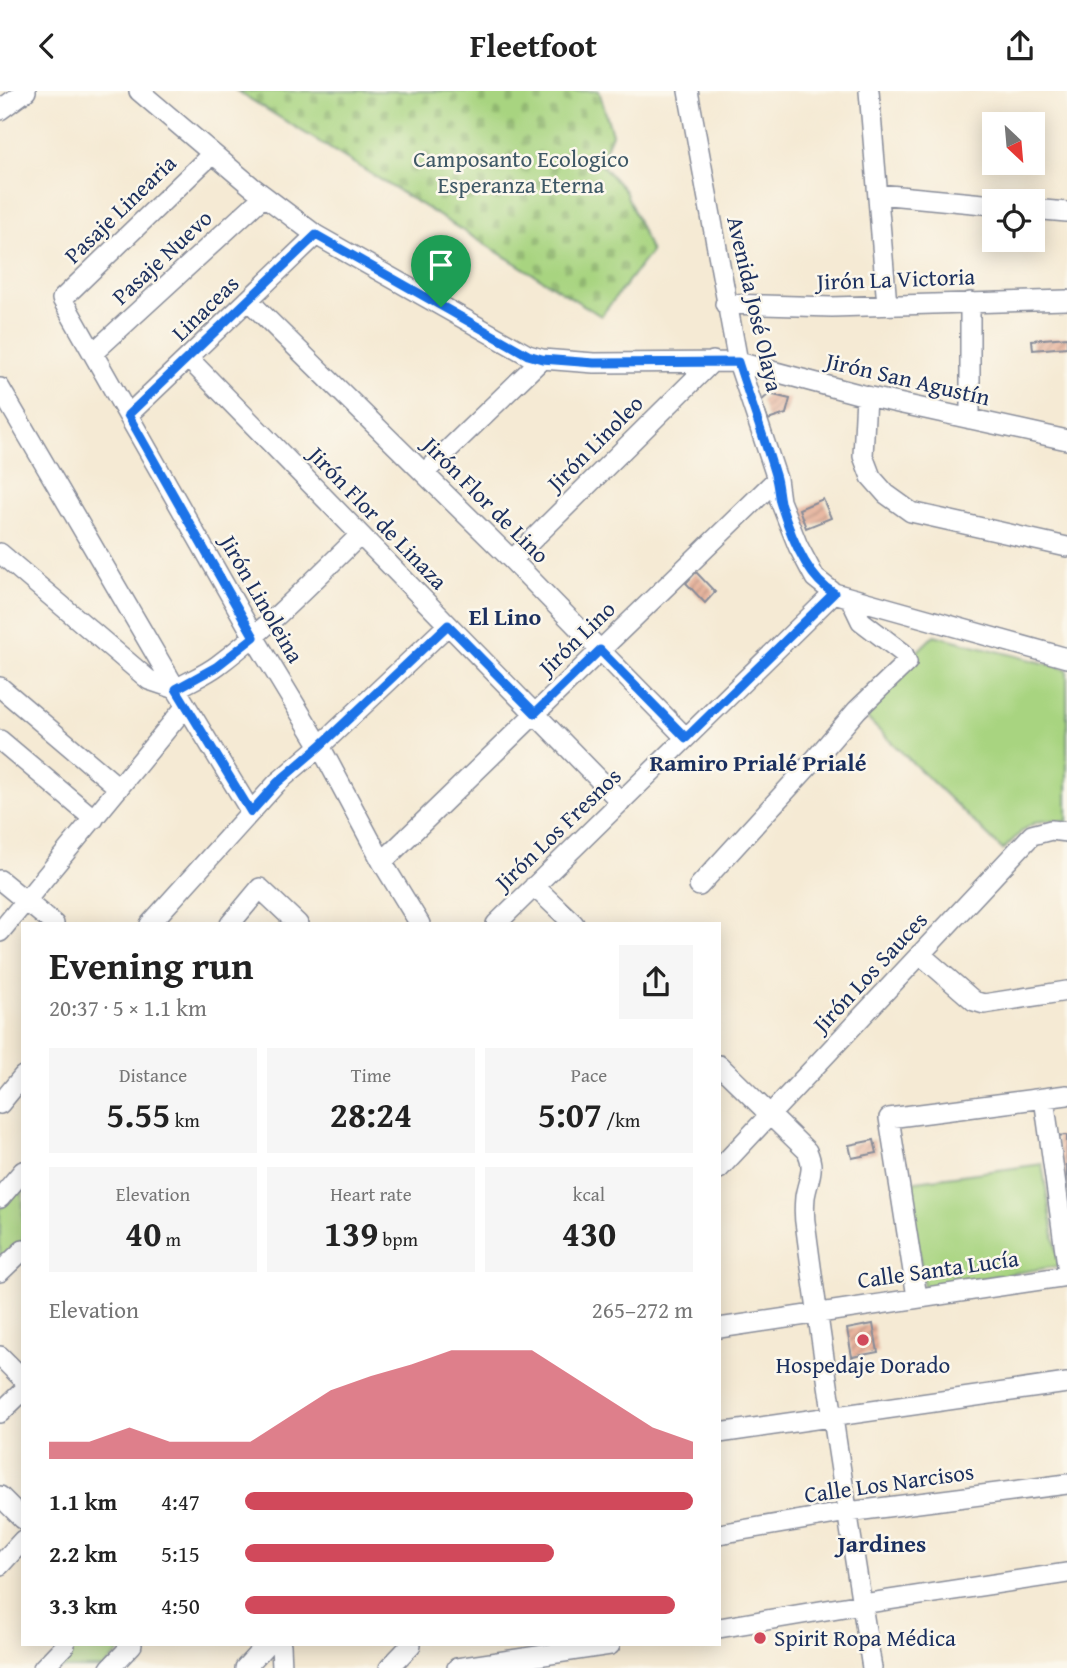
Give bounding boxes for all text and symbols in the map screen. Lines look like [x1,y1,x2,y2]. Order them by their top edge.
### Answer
text: Fleetfoot [470,22,597,69]
icon: back [28,27,66,65]
icon: share [1001,27,1039,65]
north arrow [982,112,1045,175]
map controls [982,112,1045,252]
park label: Camposanto Ecologico Esperanza Eterna [413,142,629,201]
street label: Pasaje Linearia [56,147,183,271]
button: locate [982,189,1045,252]
street label: Pasaje Nuevo [104,202,219,312]
street label: Avenida José Olaya [719,213,792,395]
pin [411,235,471,307]
icon: arrive [422,246,460,284]
street label: Jirón La Victoria [813,259,976,298]
street label: Linaceas [164,267,246,348]
street label: Jirón San Agustín [820,343,993,413]
street label: Jirón Linoleo [537,387,650,500]
street label: Jirón Flor de Lino [413,427,557,570]
street label: Jirón Flor de Linaza [299,437,455,597]
street label: Jirón Linoleina [211,526,312,669]
street label: Jirón Lino [529,593,622,685]
district label: El Lino [469,599,541,634]
district label: Ramiro Prialé Prialé [649,745,867,780]
street label: Jirón Los Fresnos [485,760,628,900]
street label: Jirón Los Sauces [803,904,934,1042]
text: Evening run [49,937,253,993]
button: share [619,945,693,1019]
text: 20:37 · 5 × 1.1 km [49,991,207,1024]
text: Distance [119,1061,187,1089]
text: Time [351,1061,391,1089]
text: Pace [571,1061,607,1089]
text: 5.55 [106,1089,170,1140]
text: 28:24 [330,1089,412,1140]
text: 5:07 [538,1089,602,1140]
text: km [170,1106,200,1134]
text: /km [602,1106,640,1134]
text: Elevation [116,1180,190,1208]
text: Heart rate [330,1180,412,1208]
text: kcal [573,1180,605,1208]
text: 40 [125,1208,161,1259]
text: 139 [324,1208,378,1259]
text: 430 [562,1208,616,1259]
text: m [161,1225,181,1253]
text: bpm [378,1225,418,1253]
street label: Calle Santa Lucía [855,1241,1021,1296]
text: Elevation [49,1293,139,1326]
text: 265–272 m [592,1293,693,1326]
marker: Hospedaje Dorado [855,1332,871,1348]
place label: Hospedaje Dorado [776,1348,950,1381]
street label: Calle Los Narcisos [802,1454,976,1511]
text: 1.1 km [49,1485,117,1518]
text: 4:47 [161,1485,200,1518]
district label: Jardines [834,1526,926,1561]
text: 2.2 km [49,1537,117,1570]
text: 5:15 [161,1537,200,1570]
text: 3.3 km [49,1589,117,1622]
text: 4:50 [161,1589,200,1622]
place label: Spirit Ropa Médica [774,1621,956,1654]
marker: Spirit Ropa Médica [752,1630,768,1646]

